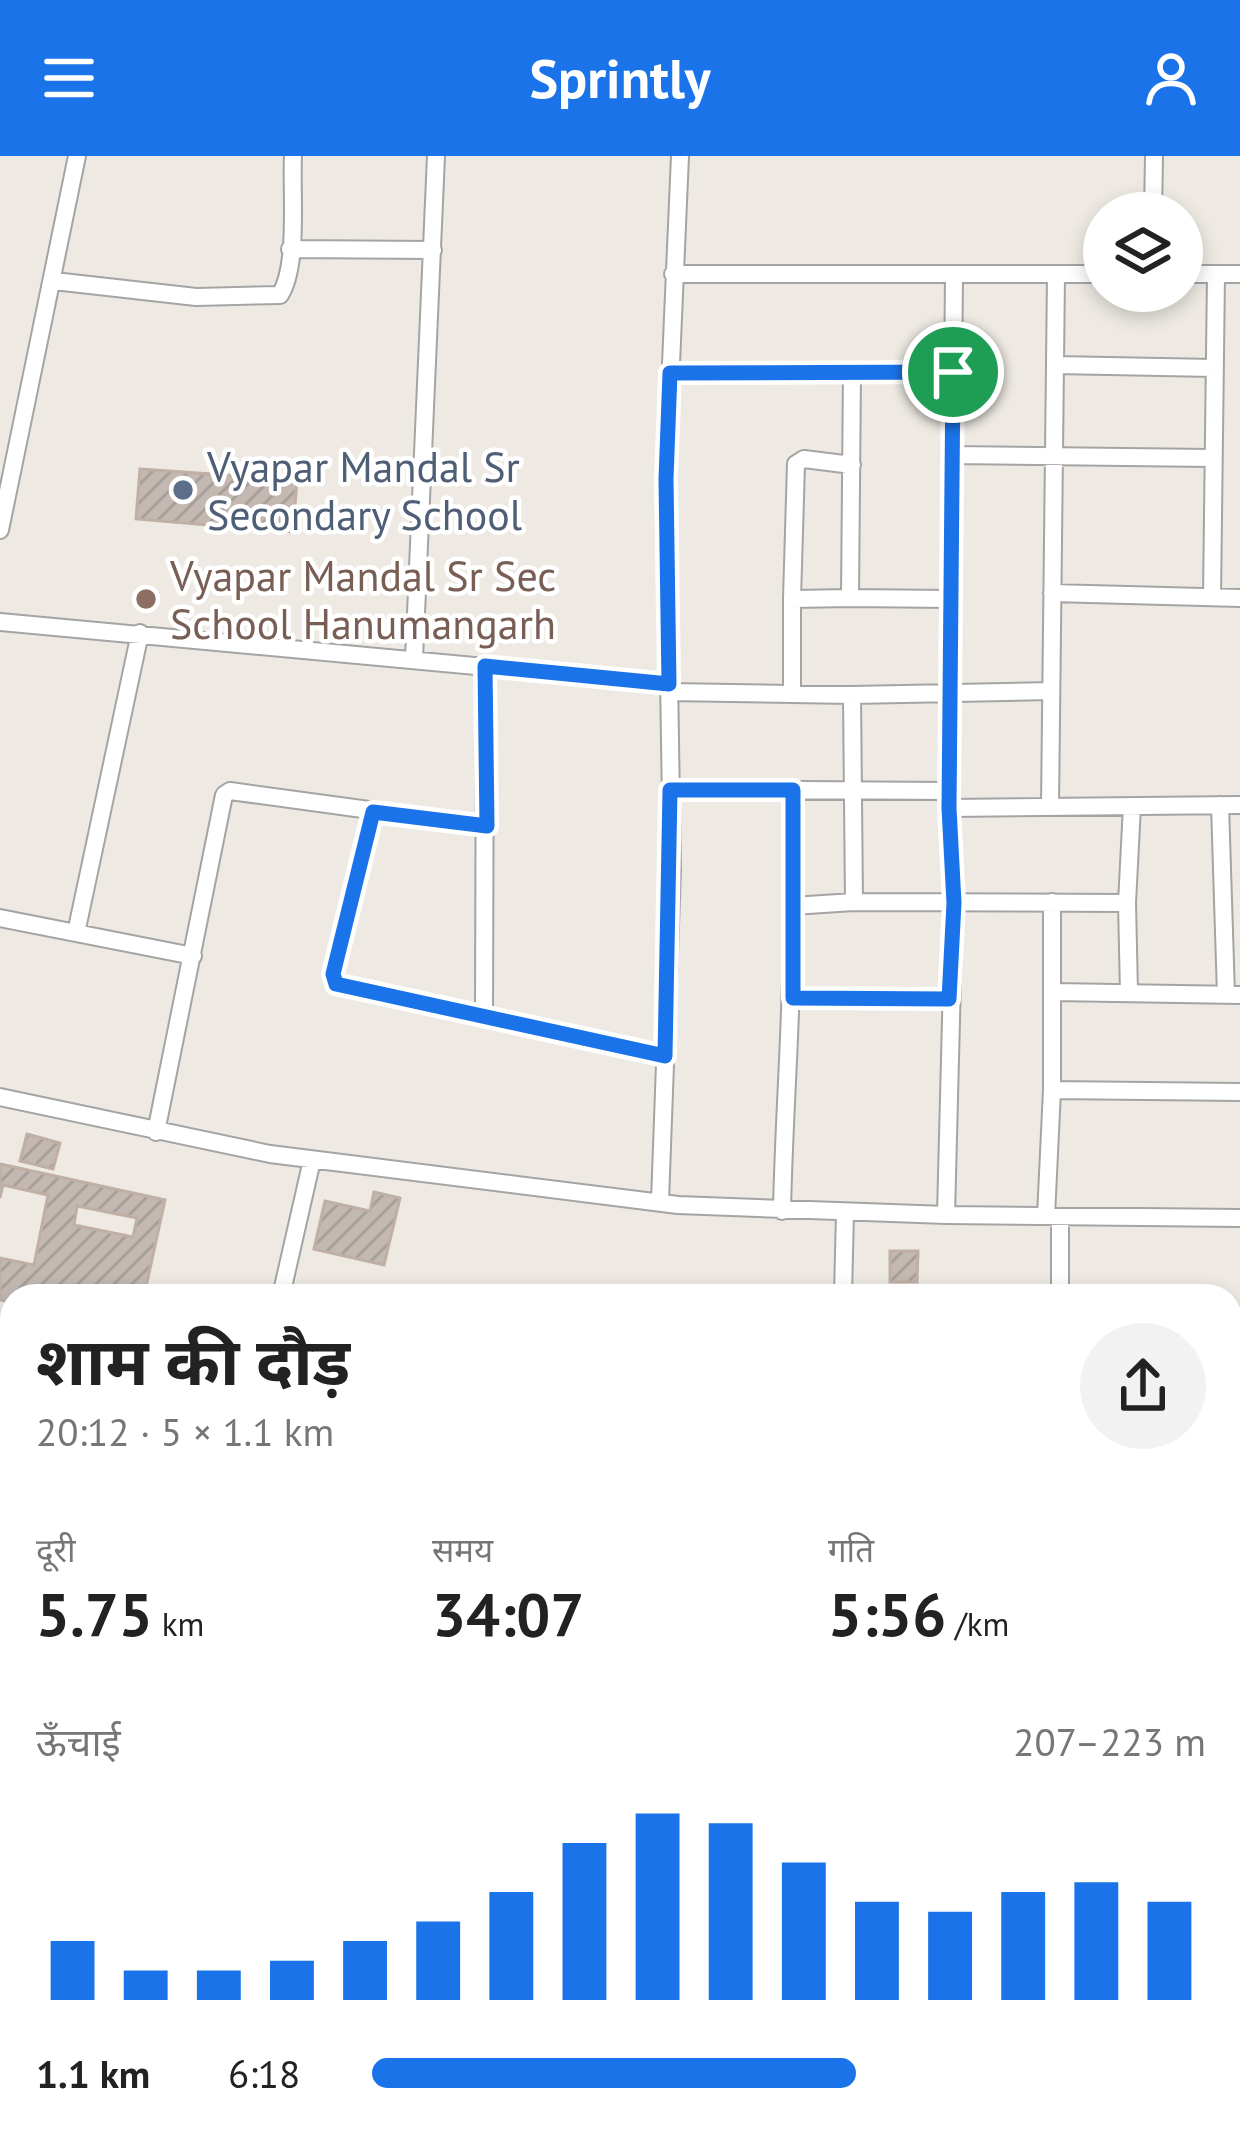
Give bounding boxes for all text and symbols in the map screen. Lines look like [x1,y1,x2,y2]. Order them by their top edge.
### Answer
text: Sprintly [529,43,711,113]
icon: menu [36,45,102,111]
icon: person [1138,45,1204,111]
map controls [1083,192,1203,312]
button: layers [1083,192,1203,312]
pin [902,321,1004,423]
icon: arrive [920,339,986,405]
place label: Vyapar Mandal Sr Secondary School [206,439,522,542]
marker: Vyapar Mandal Sr Secondary School [170,477,196,503]
place label: Vyapar Mandal Sr Sec School Hanumangarh [169,548,556,651]
marker: Vyapar Mandal Sr Sec School Hanumangarh [133,586,159,612]
text: शाम की दौड़ [36,1318,350,1403]
button: share [1080,1323,1206,1449]
text: 20:12 · 5 × 1.1 km [36,1406,334,1457]
text: दूरी [36,1528,76,1571]
text: समय [432,1528,493,1571]
text: गति [828,1528,874,1571]
text: 5.75 [36,1575,153,1653]
text: 34:07 [432,1575,584,1653]
text: 5:56 [828,1575,946,1653]
text: km [153,1602,204,1645]
text: /km [946,1602,1009,1645]
text: ऊँचाई [36,1716,121,1767]
text: 207–223 m [1013,1716,1206,1767]
text: 1.1 km [36,2048,150,2099]
text: 6:18 [228,2048,300,2099]

